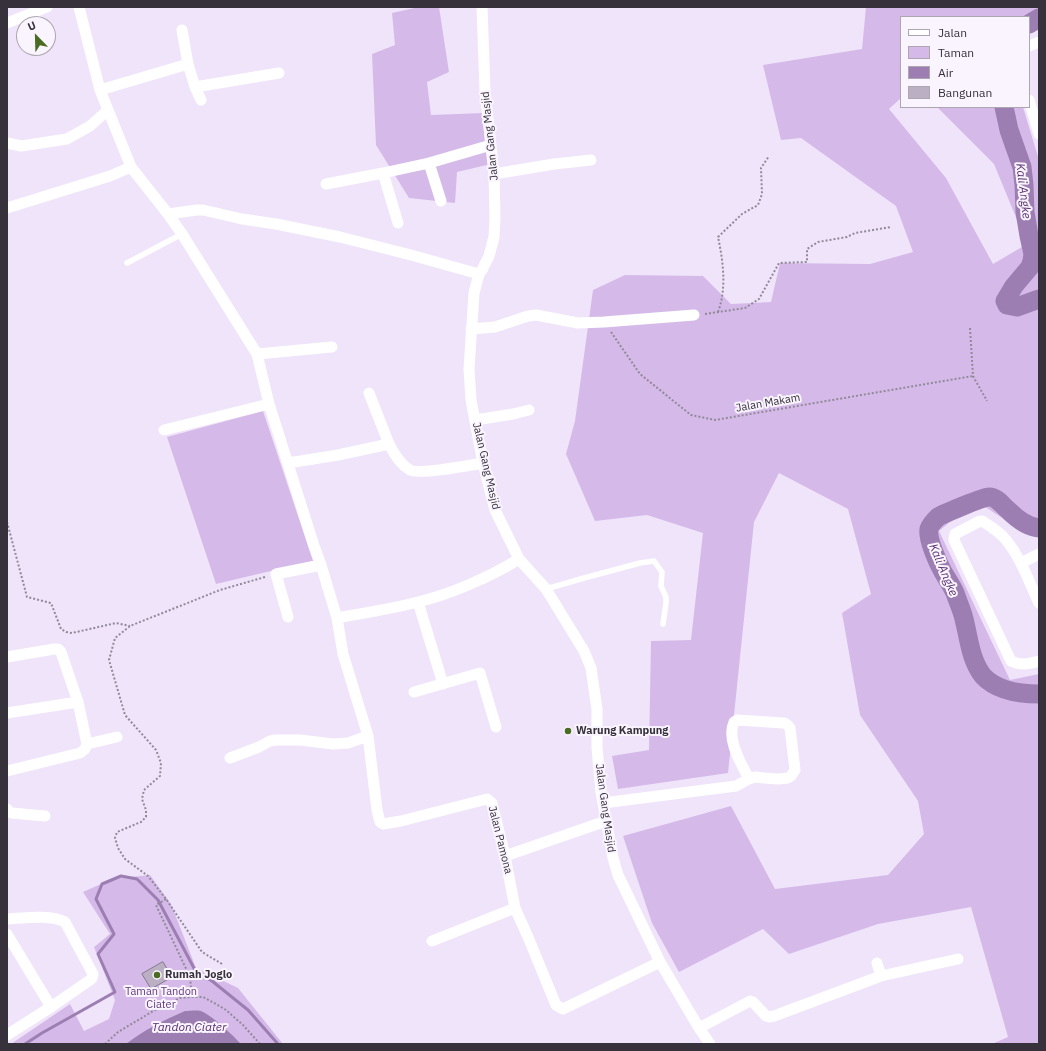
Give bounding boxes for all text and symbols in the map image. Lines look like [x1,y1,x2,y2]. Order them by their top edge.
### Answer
north arrow [16,16,56,56]
legend [900,16,1030,108]
text: U [25,18,38,34]
text: Jalan [938,25,967,40]
text: Taman [938,45,974,60]
text: Air [938,65,953,80]
text: Bangunan [938,85,992,100]
street label: Jalan Gang Masjid [479,91,501,181]
water label: Kali Angke [1012,163,1034,219]
street label: Jalan Makam [735,391,801,415]
street label: Jalan Gang Masjid [470,421,502,511]
water label: Kali Angke [926,542,960,598]
place label: Warung Kampung [576,724,668,738]
marker: Warung Kampung [563,726,573,736]
street label: Jalan Gang Masjid [592,763,618,853]
street label: Jalan Pamona [485,805,515,875]
place label: Rumah Joglo [165,968,232,982]
marker: Rumah Joglo [152,970,162,980]
park label: Taman Tandon Ciater [125,985,197,1011]
water label: Tandon Ciater [152,1021,226,1035]

